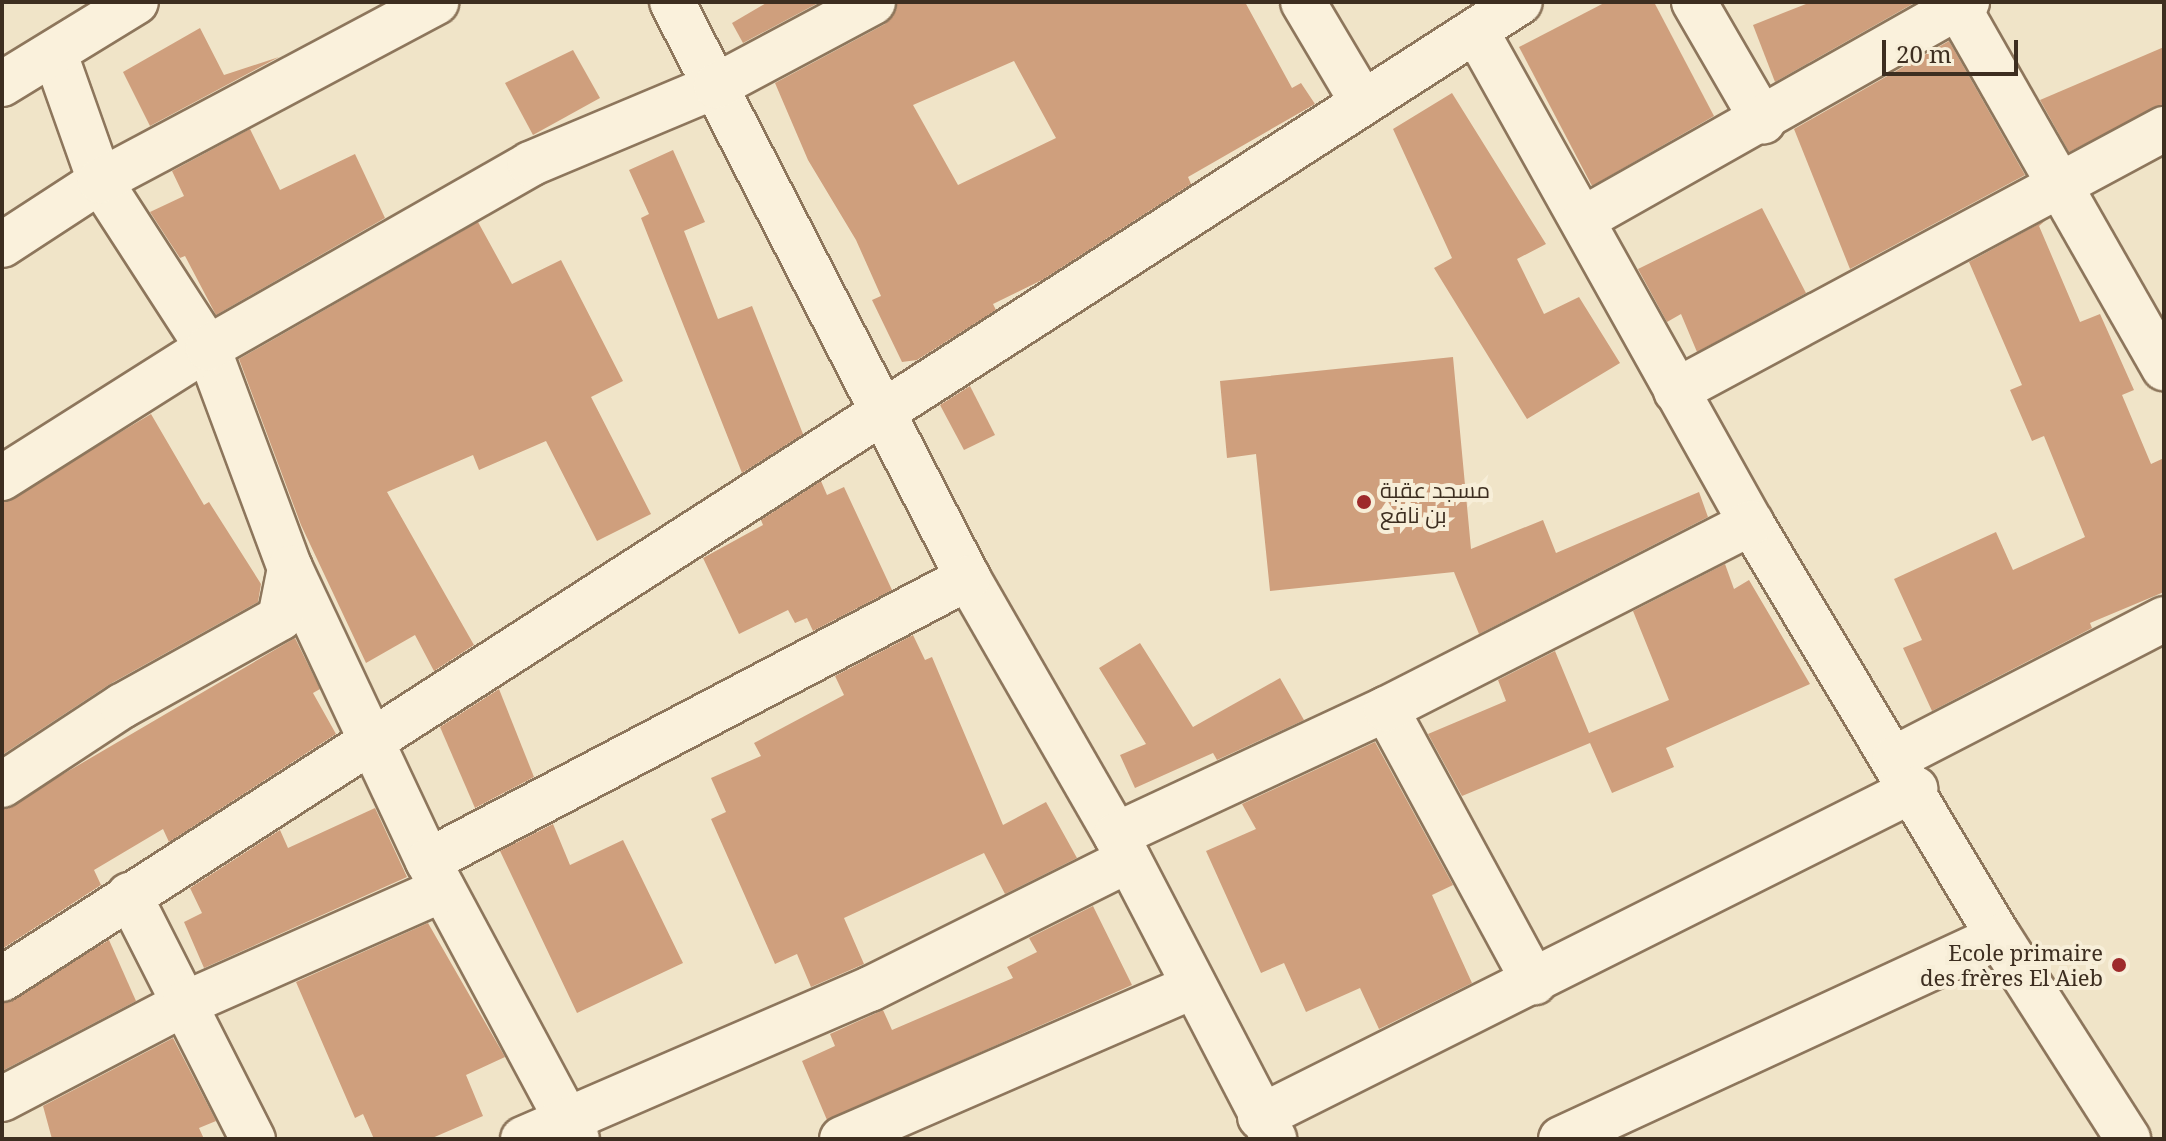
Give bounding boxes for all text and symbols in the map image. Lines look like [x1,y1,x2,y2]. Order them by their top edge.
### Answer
scale bar [1886,24,2022,74]
text: 20 m [1896,37,1952,70]
place label: مسجد عقبة بن نافع [1380,476,1490,528]
marker: مسجد عقبة بن نافع [1355,493,1373,511]
place label: Ecole primaire des frères El Aieb [1920,939,2103,990]
marker: Ecole primaire des frères El Aieb [2110,956,2128,974]

